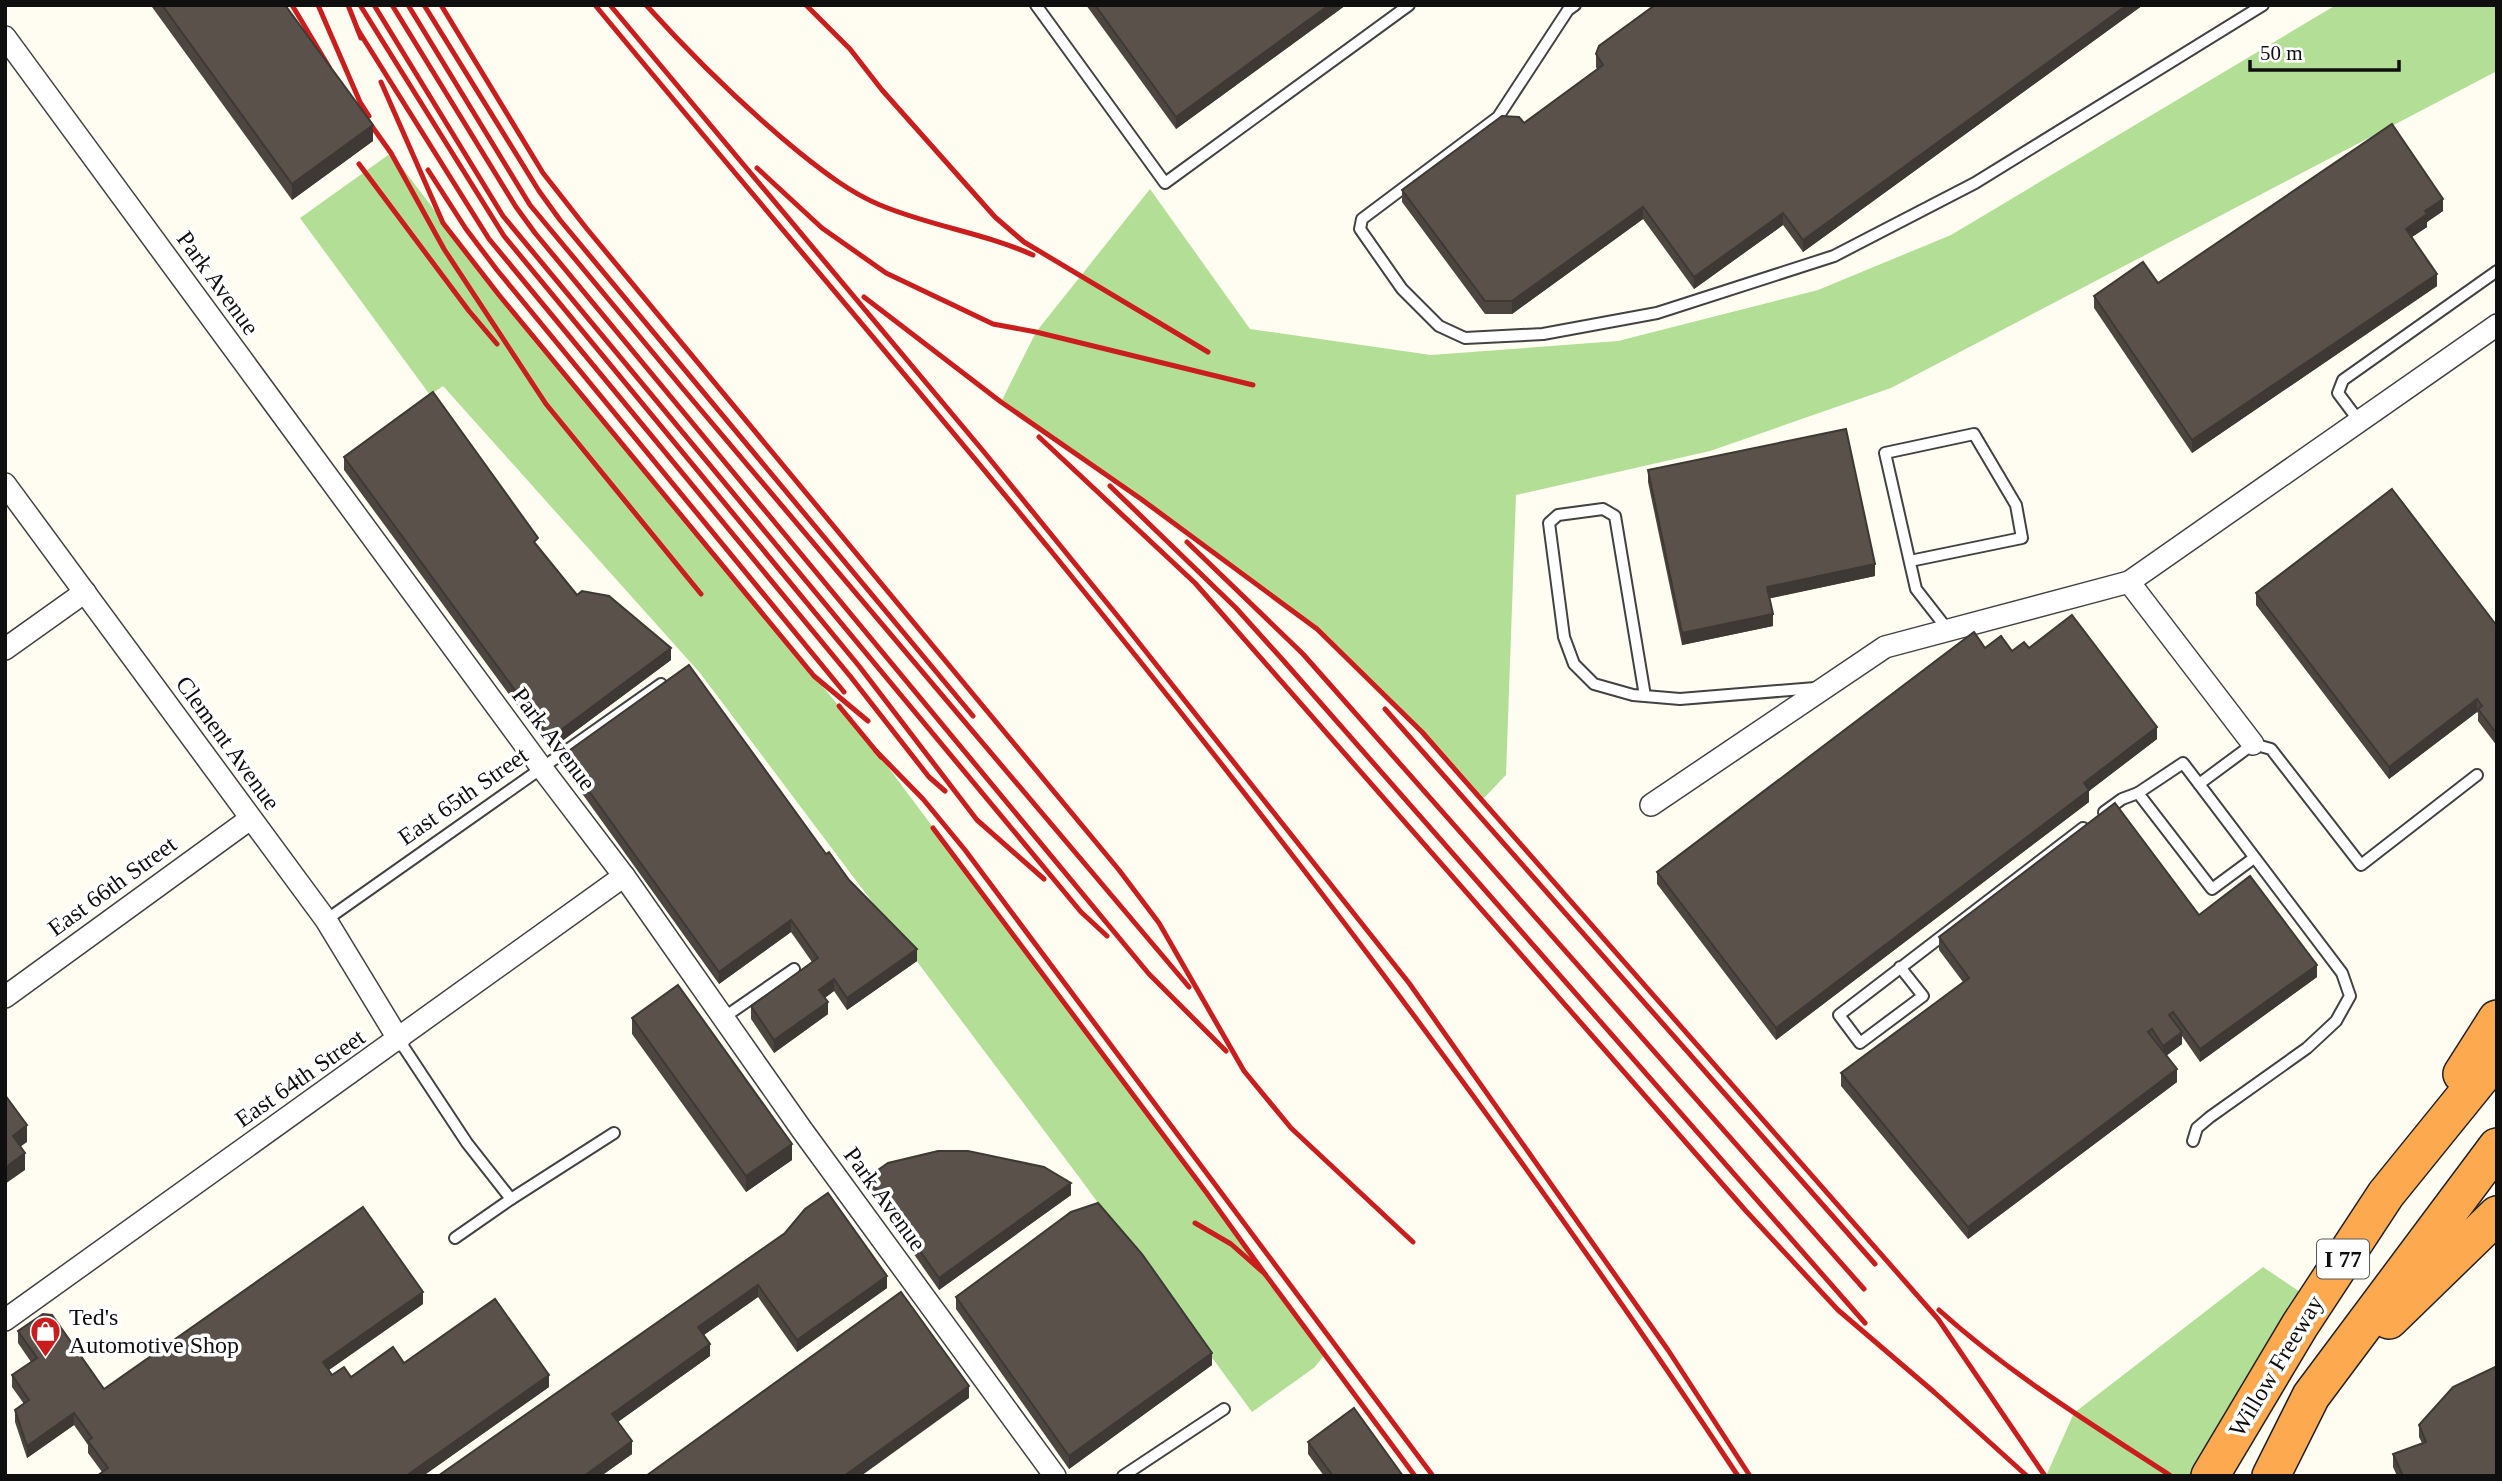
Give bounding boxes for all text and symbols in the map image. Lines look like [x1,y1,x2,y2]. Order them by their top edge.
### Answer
scale bar [2250,28,2399,72]
text: 50 m [2260,41,2303,65]
street label: Park Avenue [172,226,264,340]
street label: Clement Avenue [171,671,285,815]
street label: Park Avenue [507,683,601,795]
street label: East 65th Street [393,742,533,850]
street label: East 66th Street [43,831,181,941]
street label: East 64th Street [230,1024,370,1132]
street label: Park Avenue [839,1142,931,1256]
road number: I 77 [2317,1240,2369,1278]
street label: Willow Freeway [2224,1291,2328,1441]
place label: Ted's Automotive Shop [69,1304,239,1358]
shop icon: Ted's Automotive Shop [29,1314,63,1358]

